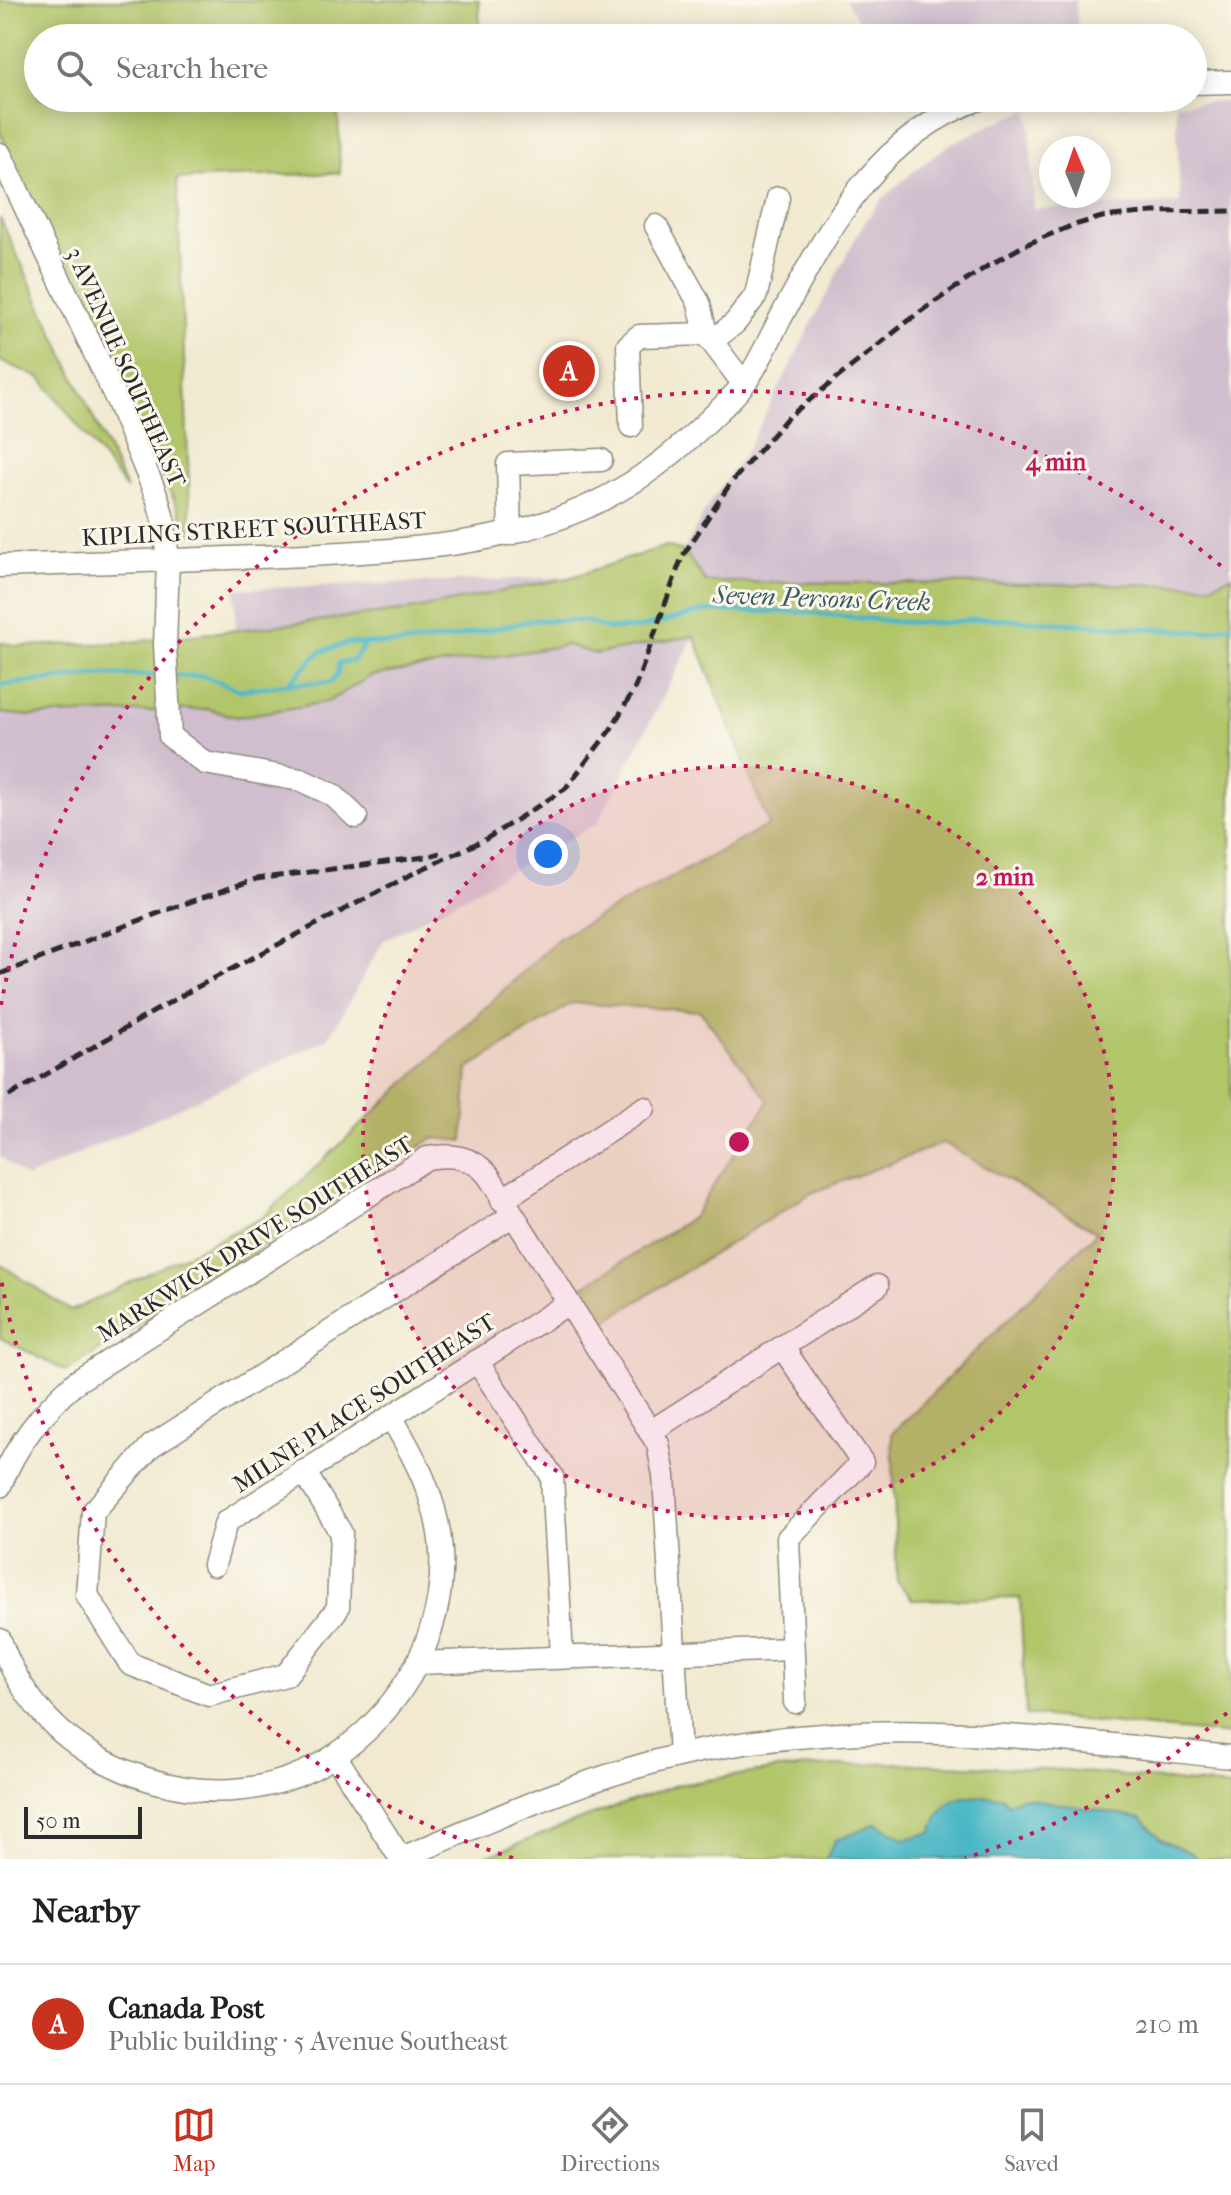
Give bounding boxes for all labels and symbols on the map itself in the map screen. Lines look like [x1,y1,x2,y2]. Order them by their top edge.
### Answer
north arrow [1039,136,1111,208]
street label: 3 AVENUE SOUTHEAST [60,243,192,492]
pin: A [543,341,595,401]
text: 4 min [1025,448,1087,477]
street label: KIPLING STREET SOUTHEAST [81,506,428,552]
water label: Seven Persons Creek [711,579,932,618]
your location [528,834,568,874]
text: 2 min [976,863,1035,891]
centre of rings [725,1128,753,1156]
street label: MARKWICK DRIVE SOUTHEAST [92,1129,419,1348]
street label: MILNE PLACE SOUTHEAST [227,1307,501,1498]
scale bar [24,1803,142,1839]

